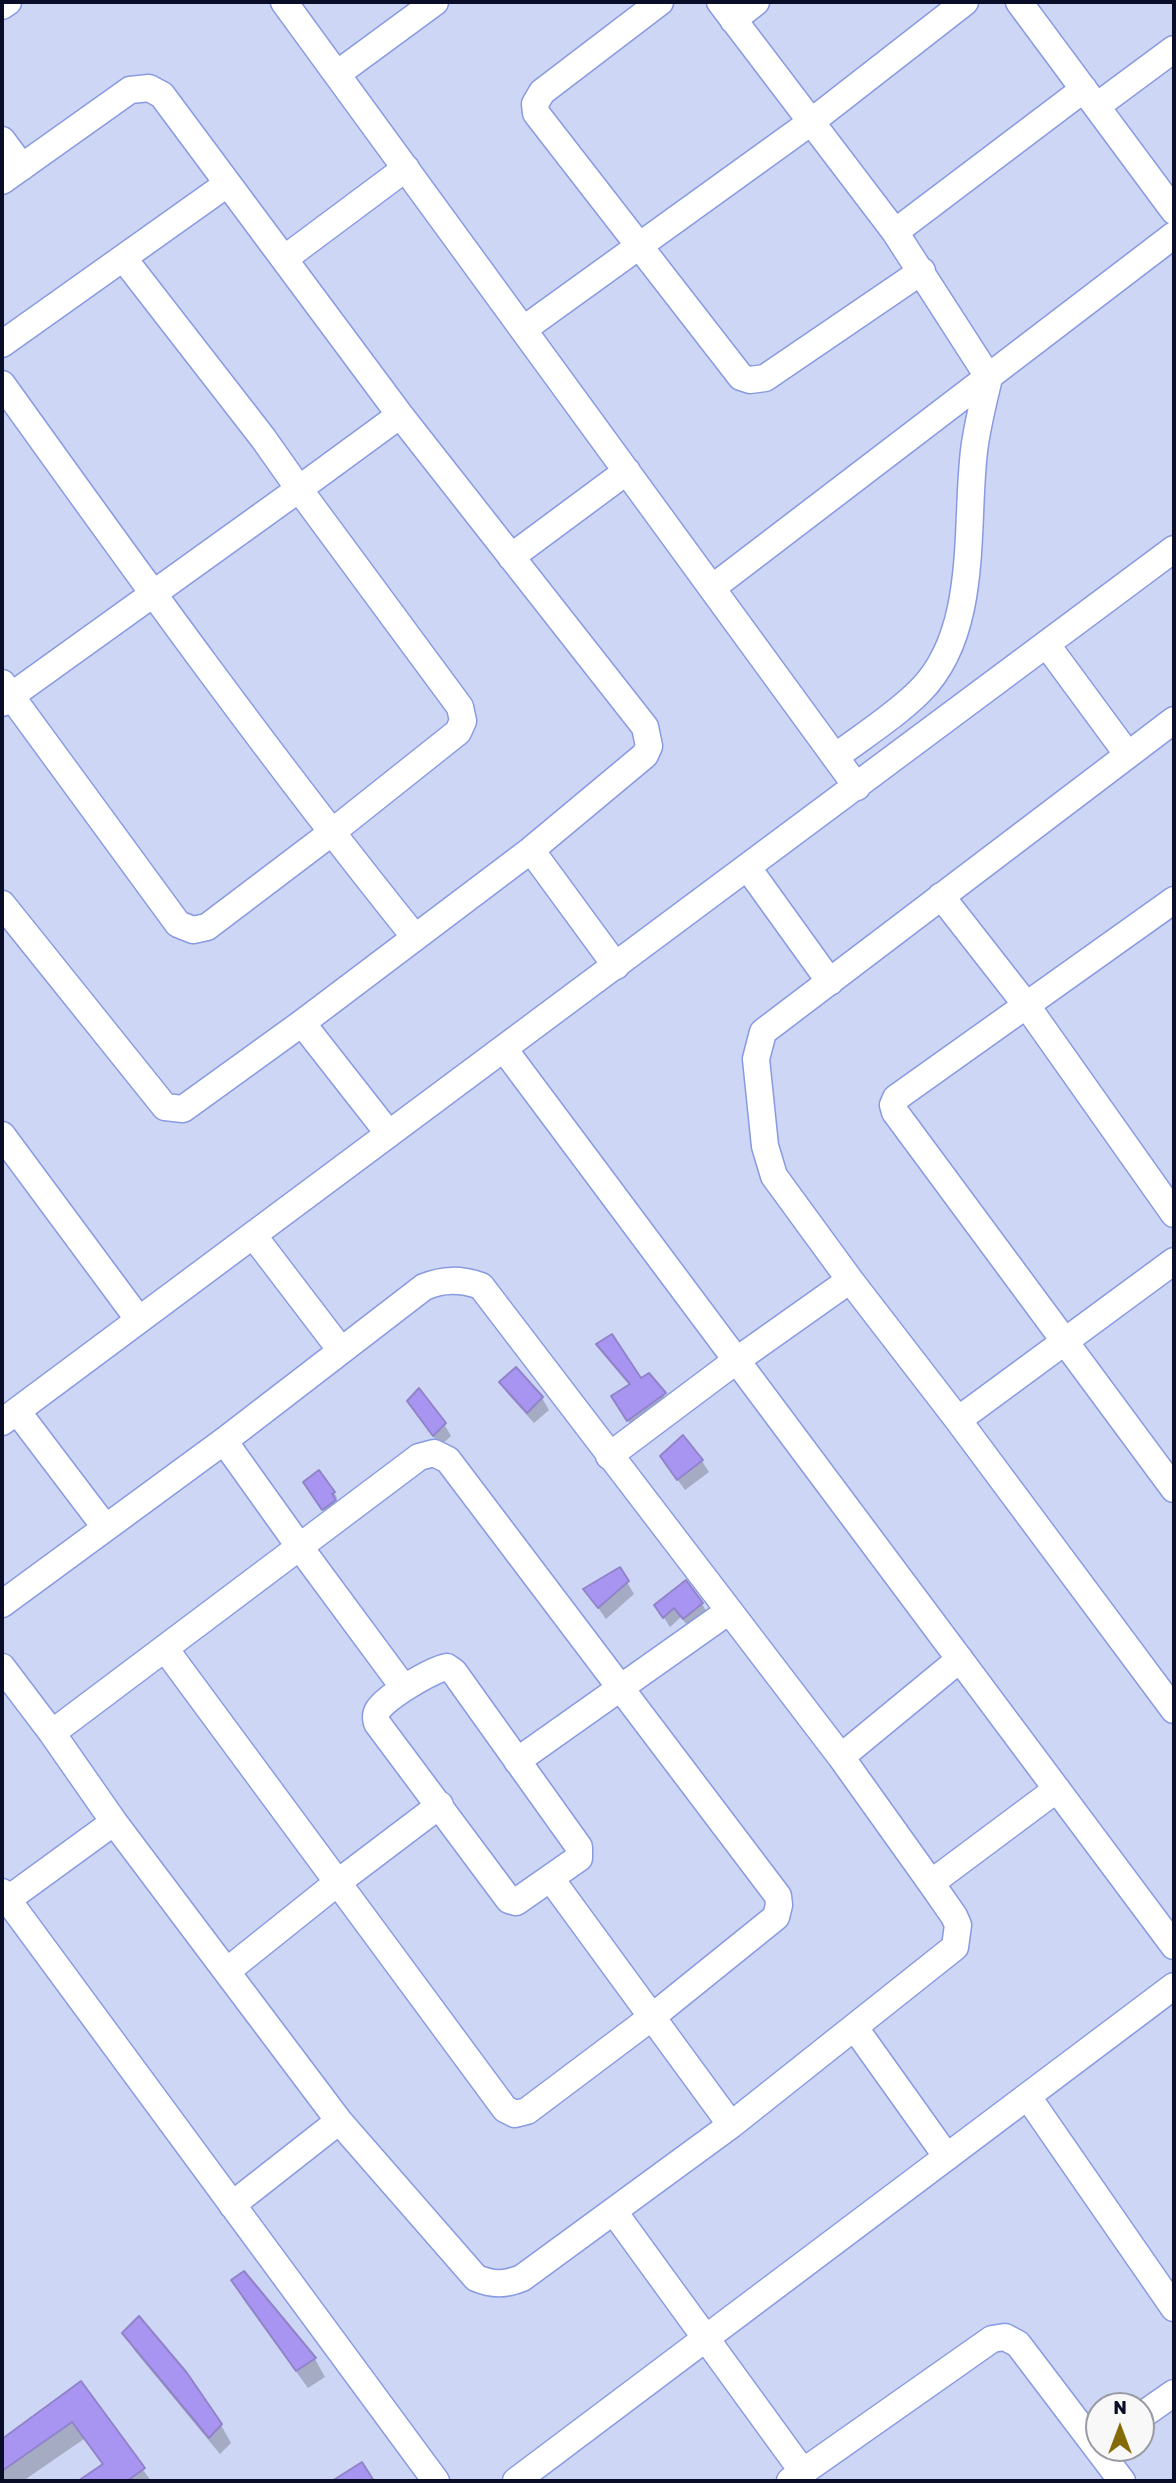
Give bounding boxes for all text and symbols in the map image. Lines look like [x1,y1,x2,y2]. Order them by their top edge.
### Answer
north arrow [1085,2392,1155,2462]
text: N [1113,2396,1127,2419]

